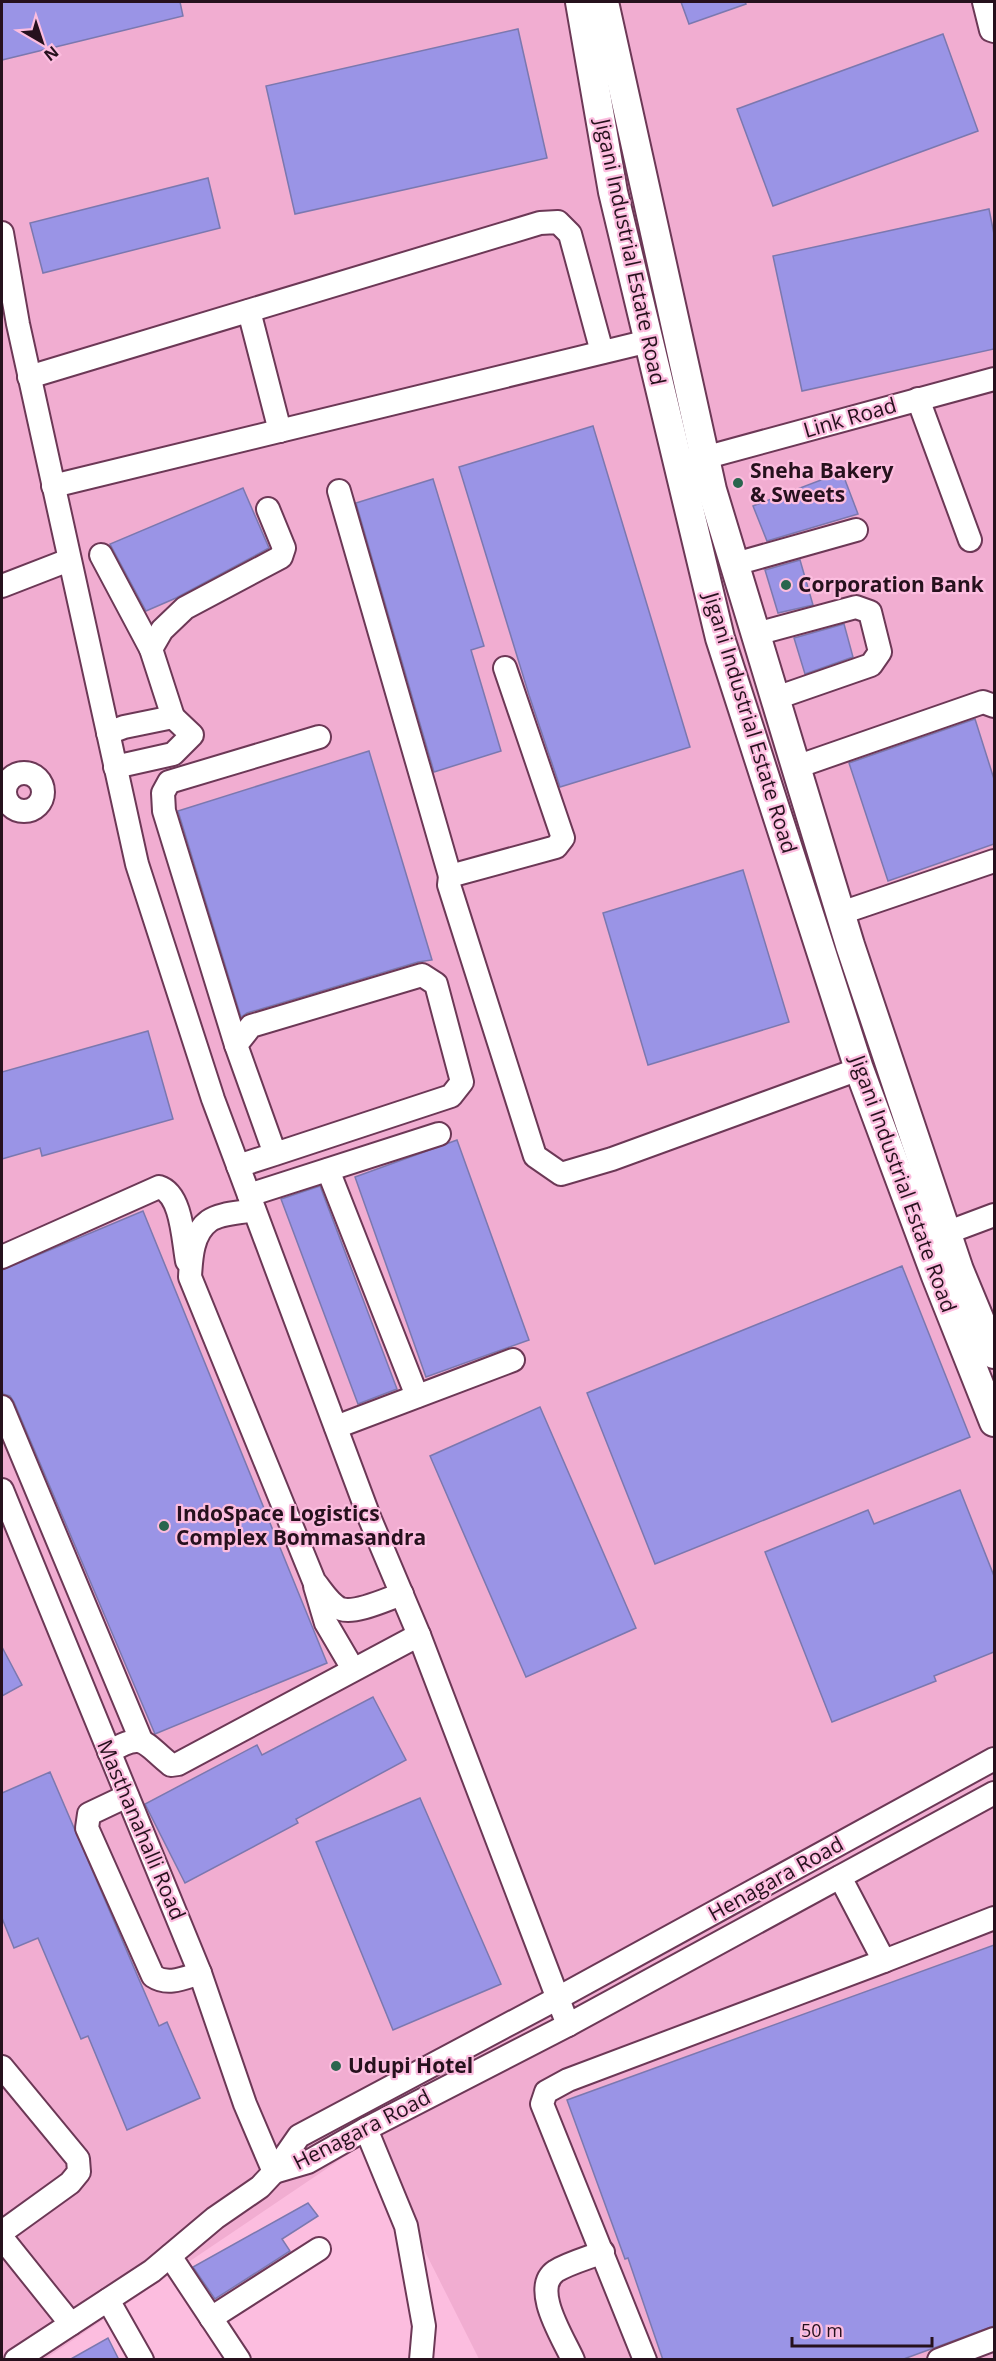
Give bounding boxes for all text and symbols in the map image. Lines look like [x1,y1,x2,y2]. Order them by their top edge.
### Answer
north arrow [12,12,72,72]
text: N [39,41,63,66]
street label: Jigani Industrial Estate Road [589,114,673,388]
street label: Link Road [800,390,900,444]
place label: Sneha Bakery & Sweets [750,456,893,508]
marker: Sneha Bakery & Sweets [731,476,745,490]
place label: Corporation Bank [798,570,985,598]
marker: Corporation Bank [779,578,793,592]
street label: Jigani Industrial Estate Road [697,587,804,857]
street label: Jigani Industrial Estate Road [844,1049,964,1316]
place label: IndoSpace Logistics Complex Bommasandra [176,1499,426,1551]
marker: IndoSpace Logistics Complex Bommasandra [157,1519,171,1533]
street label: Masthanahalli Road [91,1735,193,1924]
street label: Henagara Road [703,1829,848,1927]
place label: Udupi Hotel [348,2051,473,2079]
marker: Udupi Hotel [329,2059,343,2073]
street label: Henagara Road [288,2082,435,2176]
scale bar [792,2310,932,2348]
text: 50 m [801,2318,843,2342]

